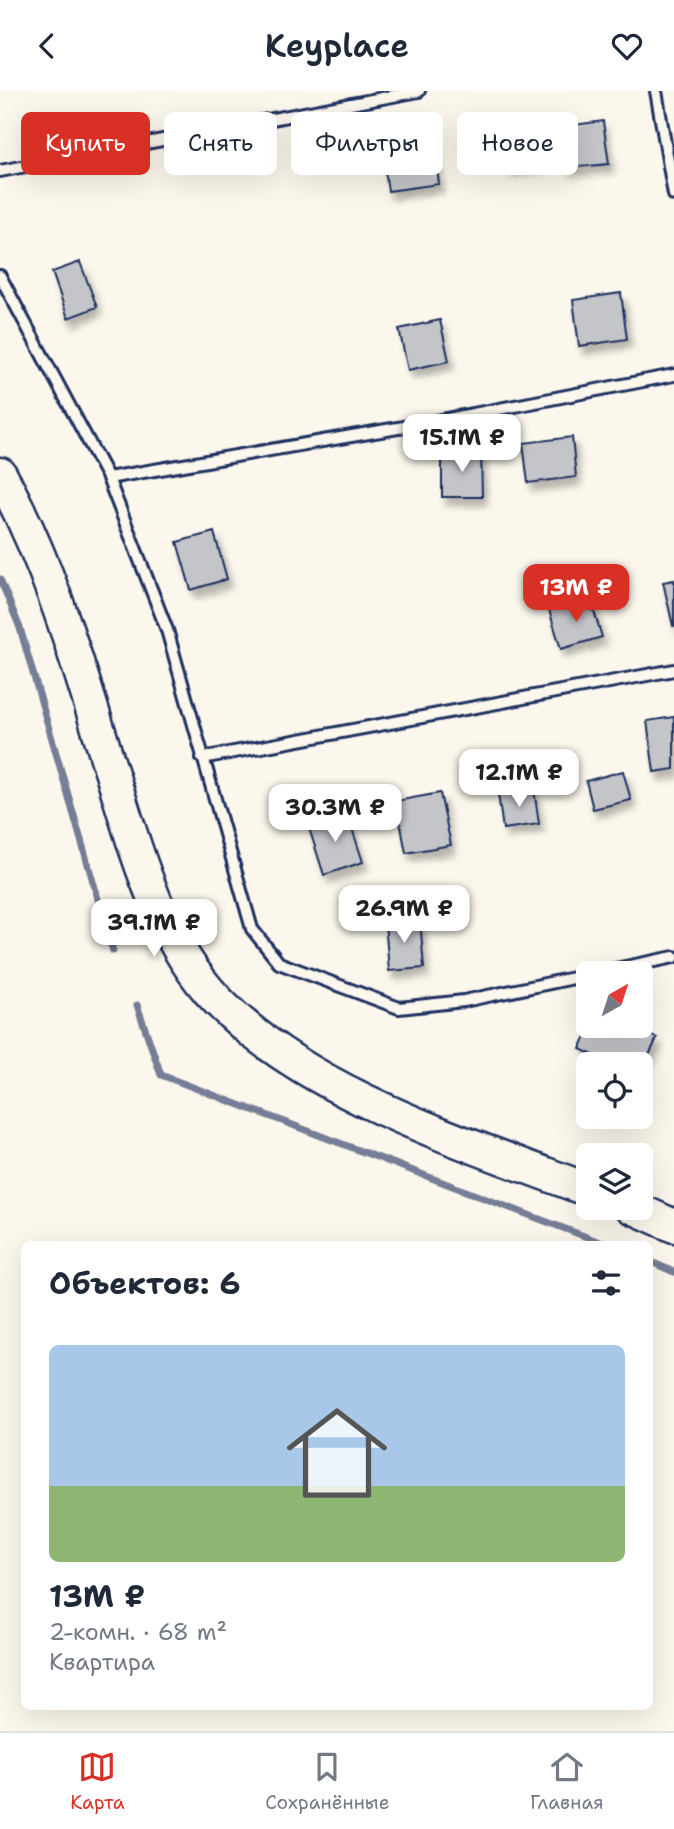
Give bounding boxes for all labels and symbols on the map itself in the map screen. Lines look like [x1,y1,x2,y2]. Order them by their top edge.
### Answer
pin: 15.1M ₽ [397,415,527,474]
pin: 13M ₽ [527,565,625,624]
pin: 12.1M ₽ [454,749,584,809]
pin: 30.3M ₽ [270,785,400,844]
pin: 26.9M ₽ [339,885,469,945]
pin: 39.1M ₽ [89,899,219,959]
north arrow [576,961,653,1038]

